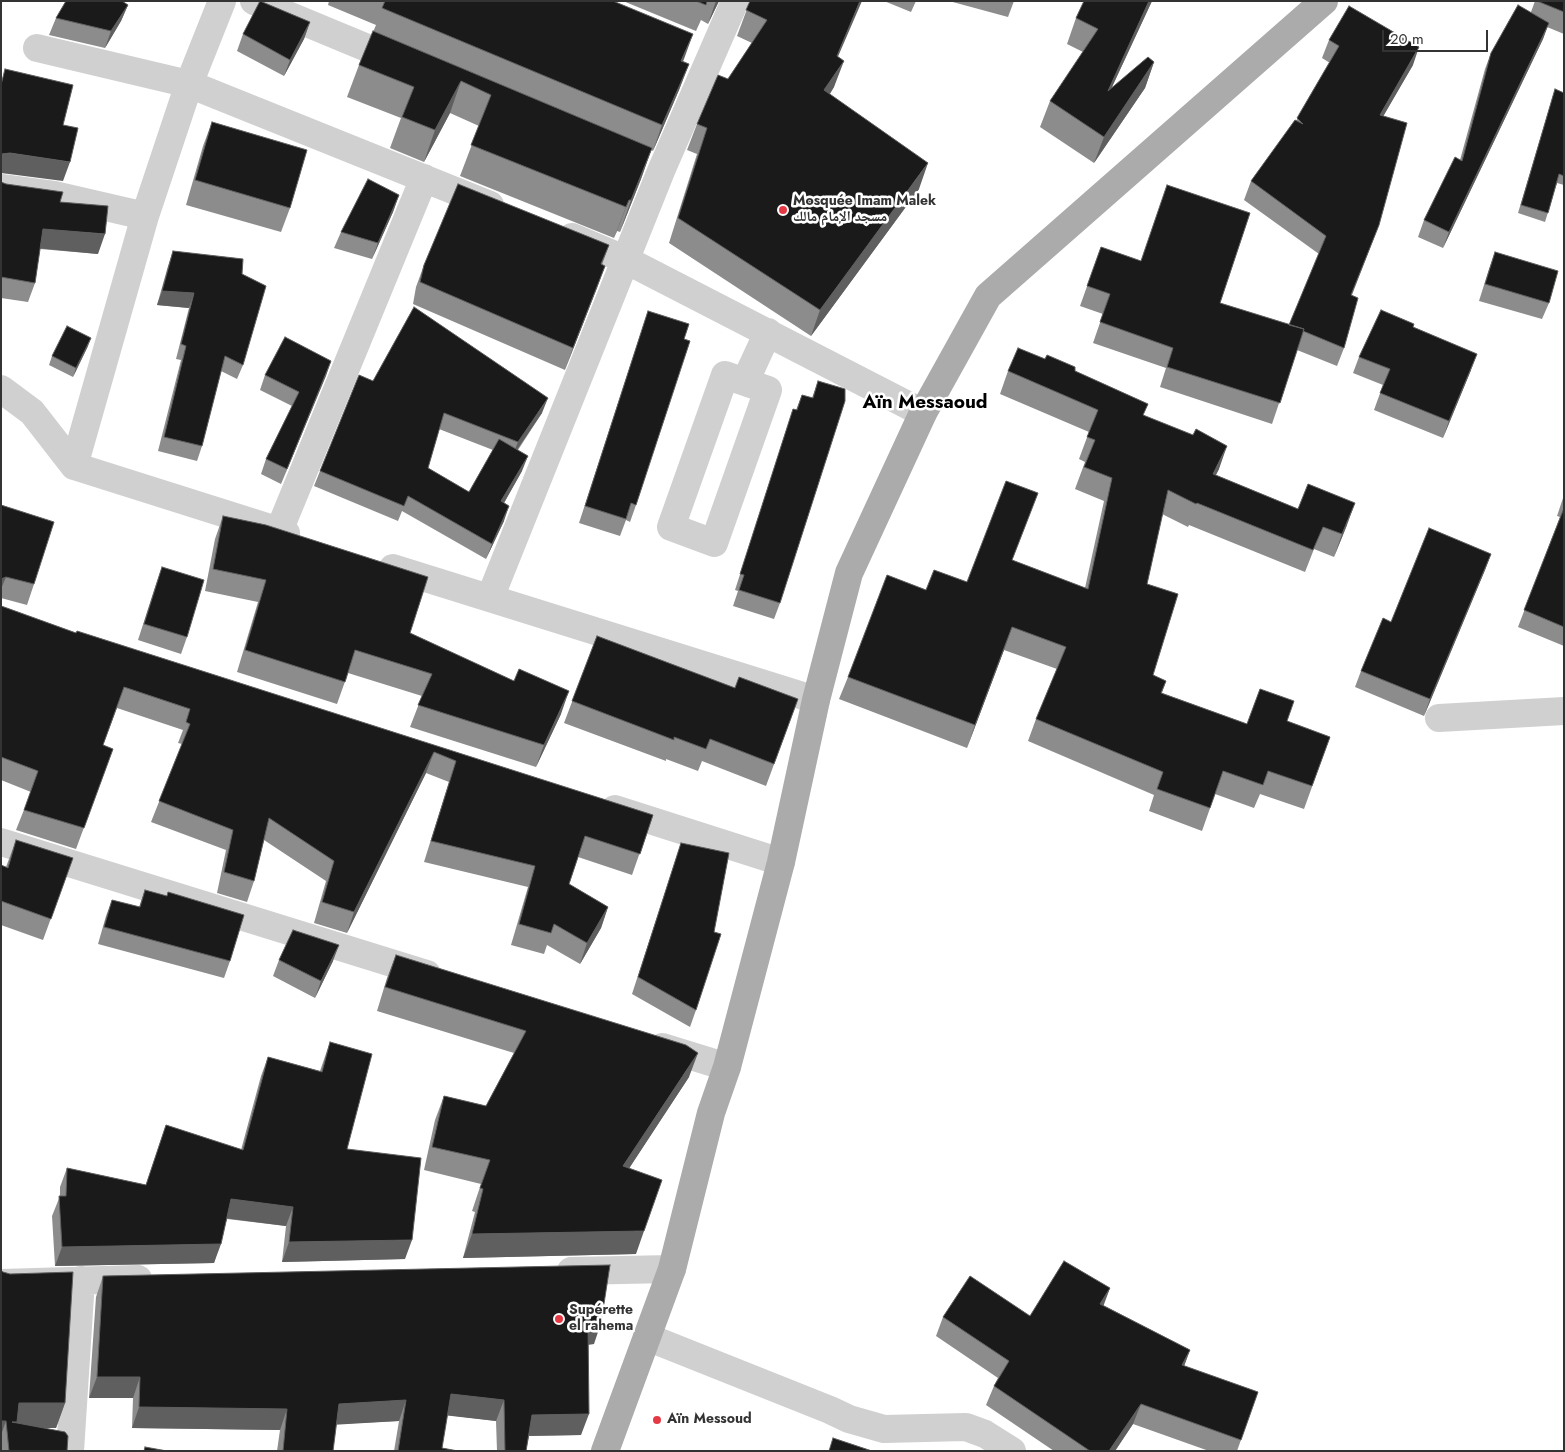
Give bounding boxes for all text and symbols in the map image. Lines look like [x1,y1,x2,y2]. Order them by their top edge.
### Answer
scale bar [1385,20,1491,52]
text: 20 m [1390,28,1424,50]
place label: Mosquée Imam Malek مسجد الإمام مالك [793,194,936,226]
marker: Mosquée Imam Malek مسجد الإمام مالك [777,204,789,216]
district label: Aïn Messaoud [862,392,988,414]
place label: Supérette el rahema [569,1303,633,1335]
marker: Supérette el rahema [553,1313,565,1325]
place label: Aïn Messoud [667,1412,752,1428]
marker: Aïn Messoud [651,1414,663,1426]

